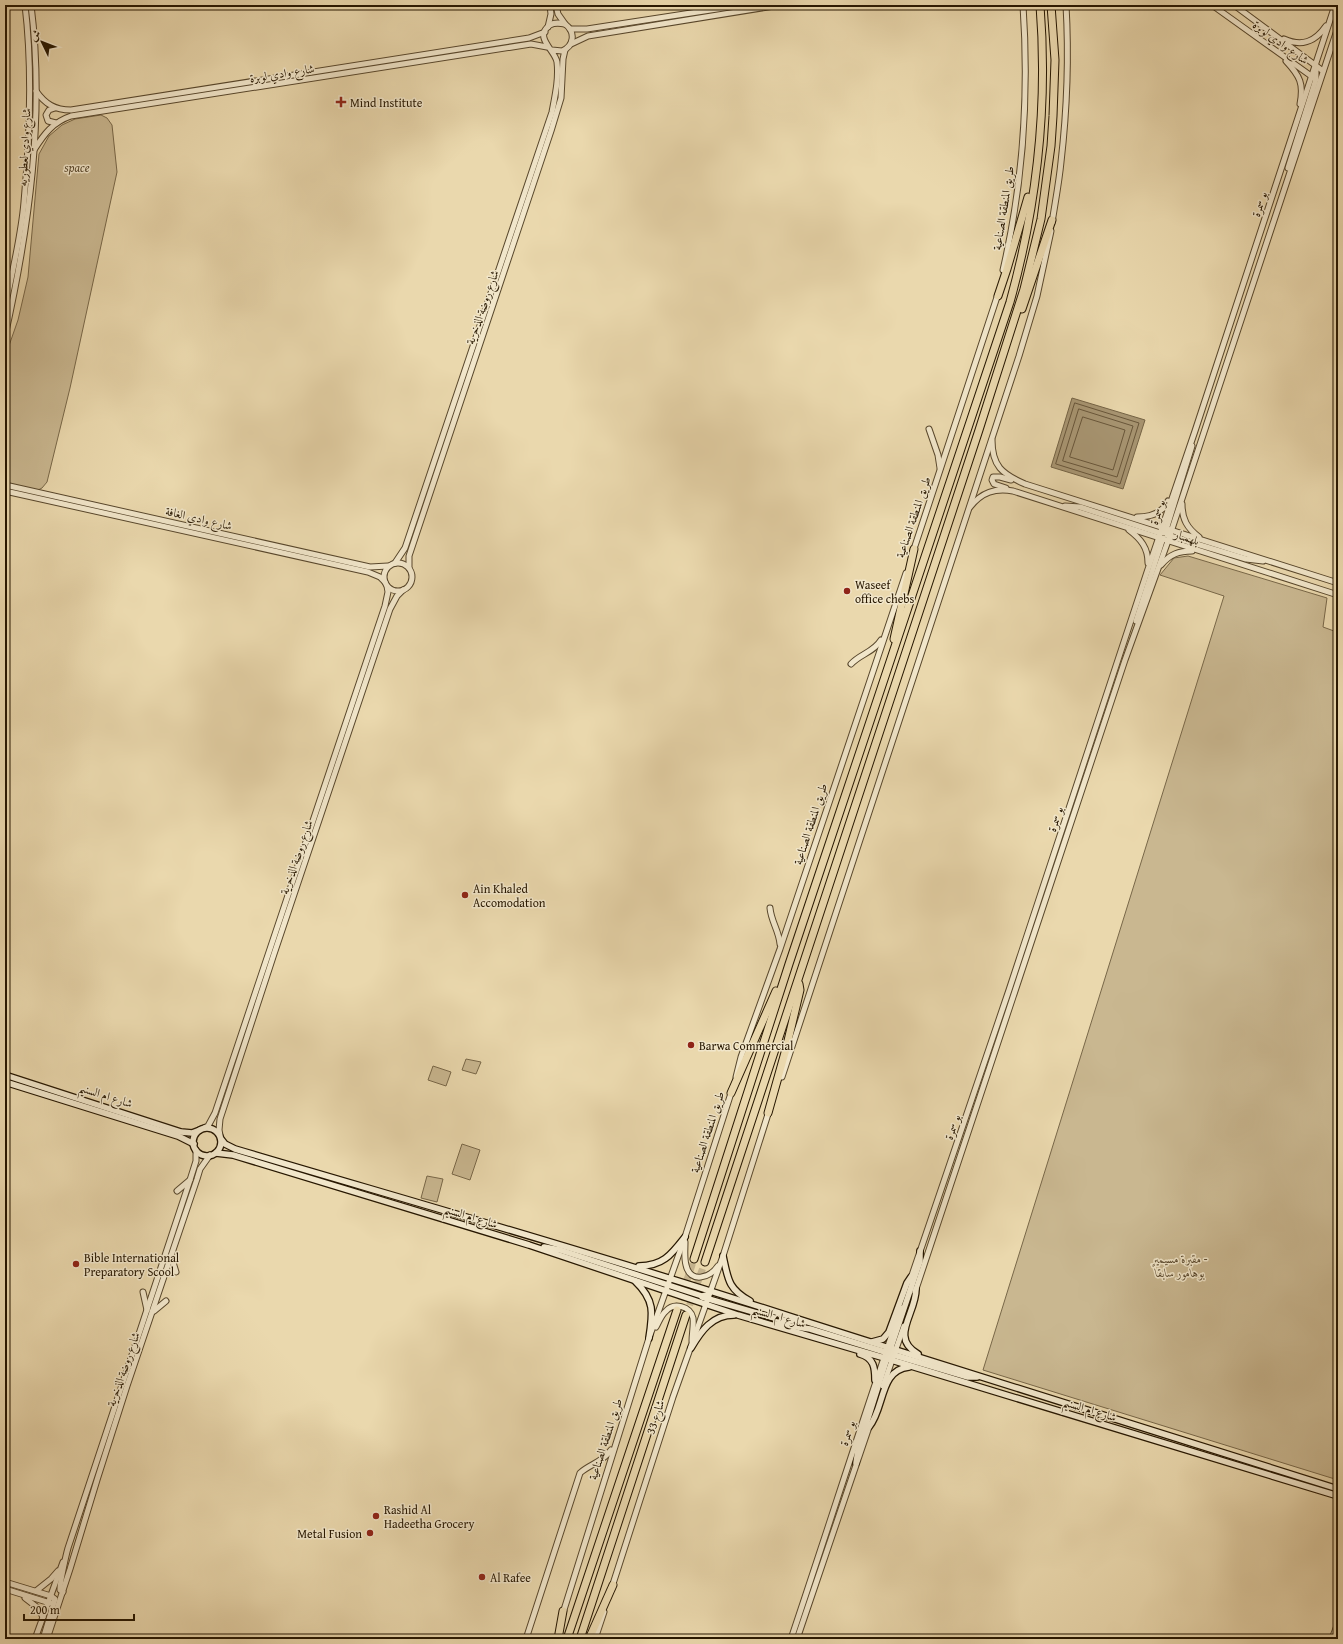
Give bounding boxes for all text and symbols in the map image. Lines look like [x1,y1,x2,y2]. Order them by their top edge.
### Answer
street label: شارع وادي لوبرة [1248,16,1313,71]
north arrow [22,22,62,62]
text: ش [25,26,44,45]
street label: شارع وادي لوبرة [248,59,316,89]
place label: Mind Institute [350,94,423,111]
marker: Mind Institute [335,96,347,108]
street label: شارع وادي لعطوريه [13,107,38,187]
park label: space [63,159,90,176]
street label: طريق المنطقة الصناعية [988,165,1018,251]
street label: بو سمرة [1247,189,1271,219]
street label: شارع روضة الذخرية [461,267,506,347]
street label: طريق المنطقة الصناعية [891,474,935,560]
street label: بو سمرة [1145,497,1169,527]
street label: شارع وادي الغافة [163,502,234,537]
street label: بلهمبار [1171,525,1202,549]
place label: Waseef office chebs [855,576,914,607]
marker: Waseef office chebs [842,586,852,596]
street label: طريق المنطقة الصناعية [789,781,831,867]
street label: بو سمرة [1043,804,1067,834]
street label: شارع روضة الذخرية [275,817,320,897]
place label: Ain Khaled Accomodation [473,880,546,911]
marker: Ain Khaled Accomodation [460,890,470,900]
place label: Barwa Commercial [699,1037,794,1054]
marker: Barwa Commercial [686,1040,696,1050]
street label: شارع ام السنيم [76,1078,135,1115]
street label: طريق المنطقة الصناعية [686,1089,728,1175]
street label: بو سمرة [940,1112,964,1142]
street label: شارع ام السنيم [441,1200,500,1236]
place label: Bible International Preparatory Scool [84,1249,180,1280]
park label: مقبرة مسيمير - بوهامور سابقاً [1151,1250,1208,1281]
marker: Bible International Preparatory Scool [71,1259,81,1269]
street label: شارع ام السنيم [749,1300,808,1336]
street label: شارع روضة الذخرية [102,1329,147,1409]
street label: شارع ام السنيم [1060,1393,1119,1429]
street label: طريق المنطقة الصناعية [584,1396,626,1482]
street label: شارع 33 [642,1398,671,1437]
street label: بو سمرة [835,1418,859,1448]
place label: Rashid Al Hadeetha Grocery [384,1501,474,1532]
marker: Rashid Al Hadeetha Grocery [371,1511,381,1521]
place label: Metal Fusion [297,1525,362,1542]
marker: Metal Fusion [365,1528,375,1538]
place label: Al Rafee [490,1569,531,1586]
marker: Al Rafee [477,1572,487,1582]
scale bar [24,1596,134,1622]
text: 200 m [30,1601,60,1618]

